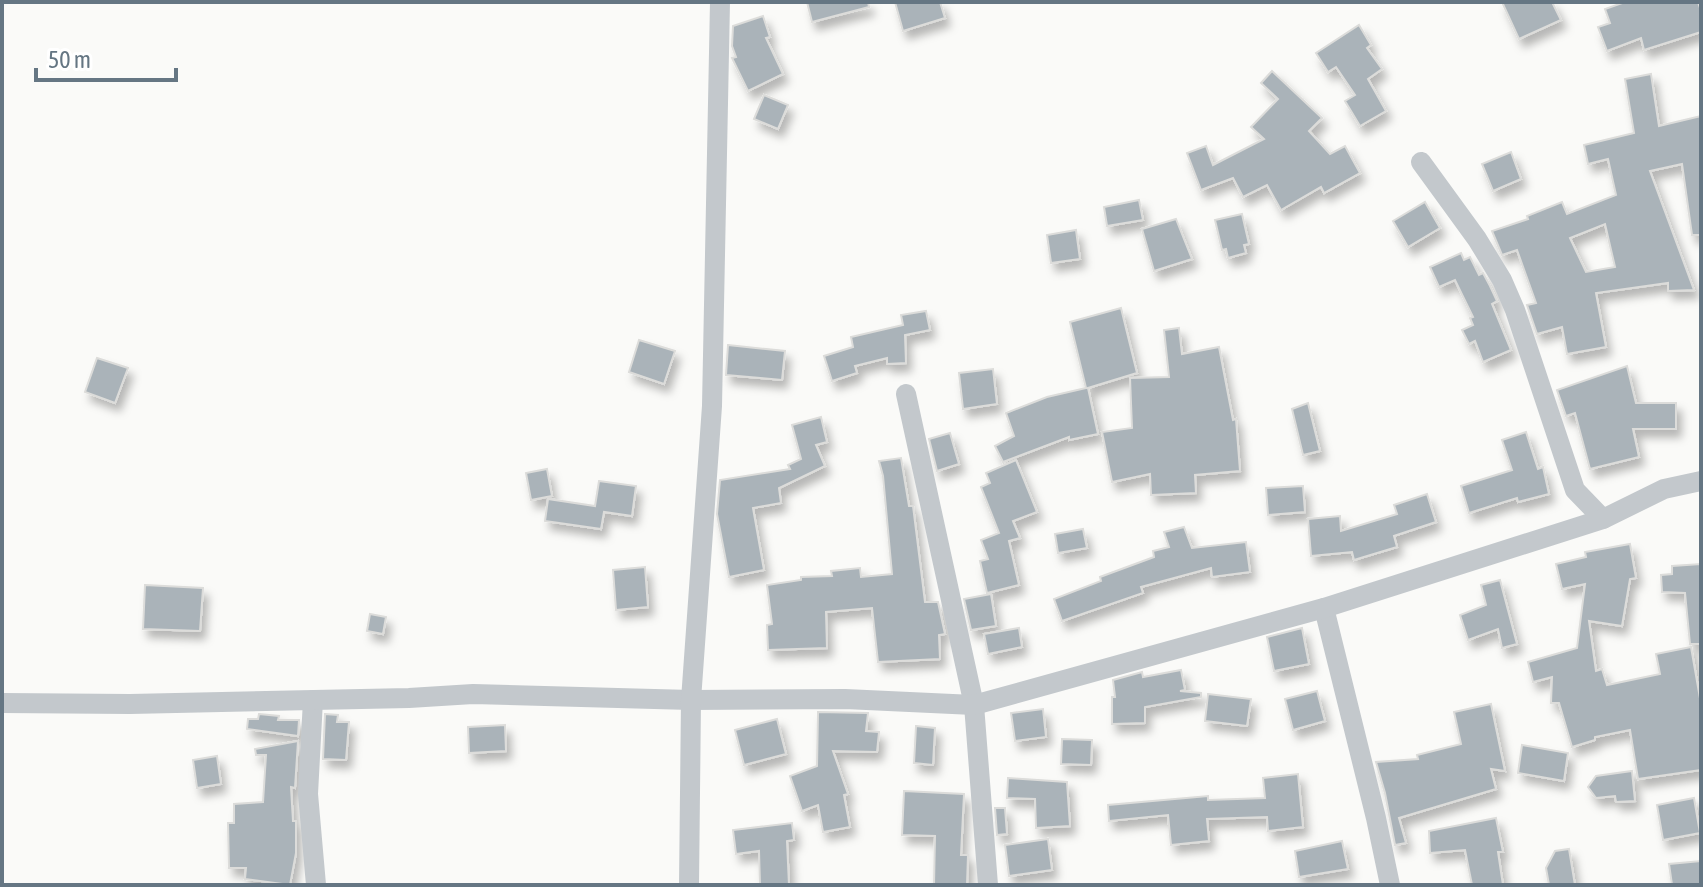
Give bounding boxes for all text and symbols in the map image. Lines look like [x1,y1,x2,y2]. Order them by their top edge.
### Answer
scale bar [36,32,176,82]
text: 50 m [48,46,91,73]

